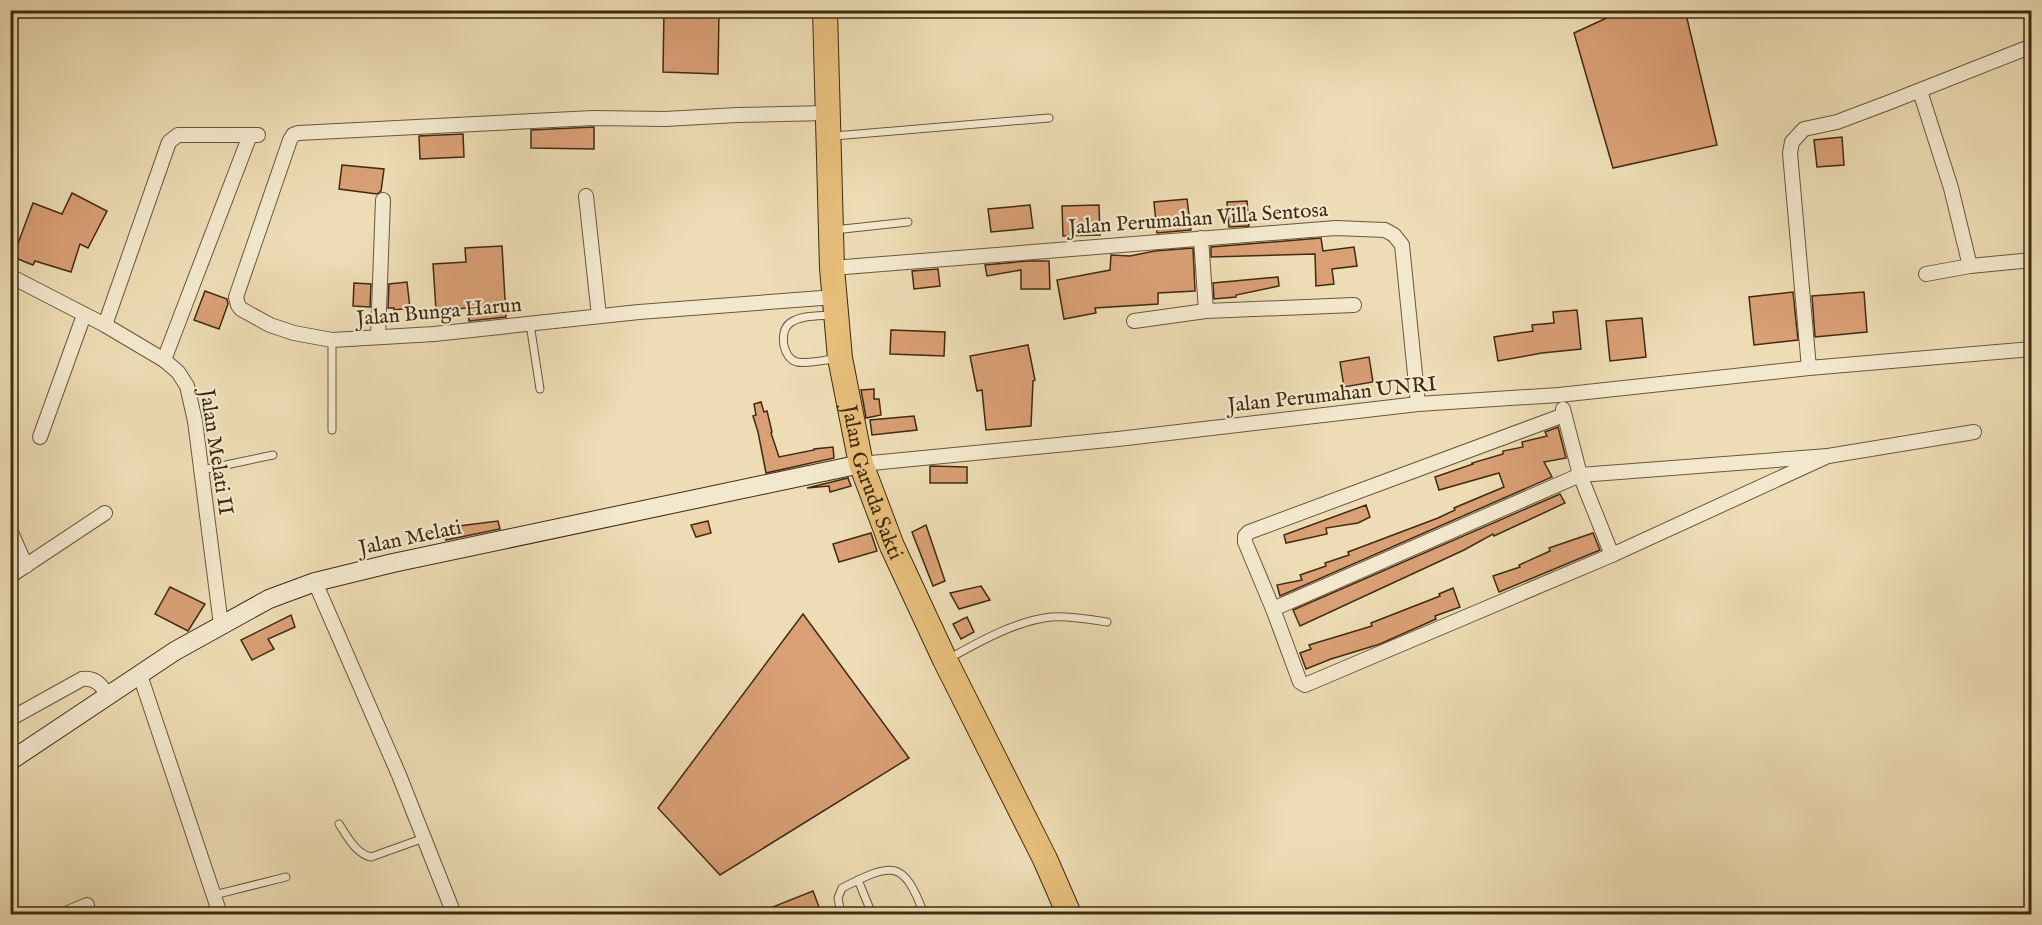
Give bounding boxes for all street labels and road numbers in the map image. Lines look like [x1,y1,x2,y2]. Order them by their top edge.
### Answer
street label: Jalan Perumahan Villa Sentosa [1065,197,1330,242]
street label: Jalan Bunga Harun [353,292,523,333]
street label: Jalan Perumahan UNRI [1224,371,1438,420]
street label: Jalan Melati II [192,385,239,517]
street label: Jalan Garuda Sakti [834,401,908,564]
street label: Jalan Melati [354,514,464,563]

